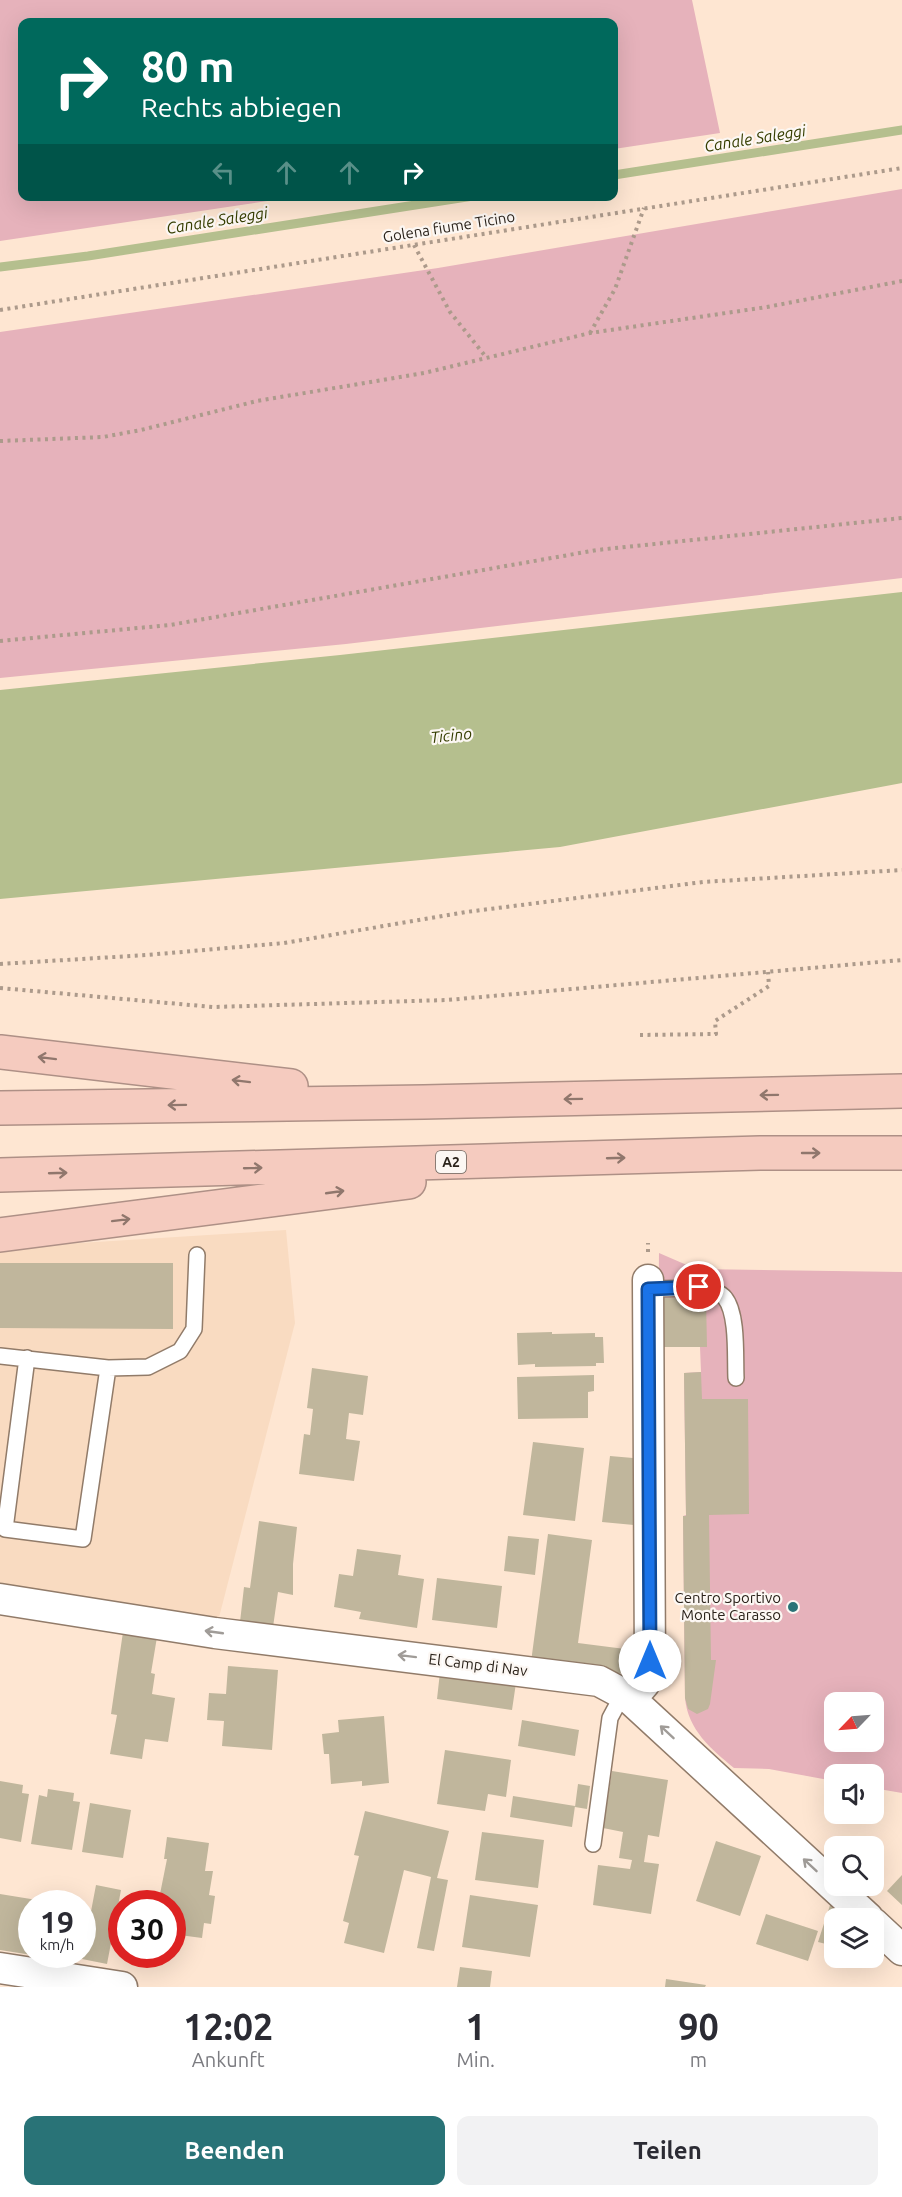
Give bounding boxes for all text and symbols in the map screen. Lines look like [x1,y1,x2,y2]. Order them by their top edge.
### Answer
icon: right [42,42,120,120]
text: 80 m [141,43,235,90]
text: Rechts abbiegen [141,92,342,122]
water label: Canale Saleggi [703,121,808,155]
icon: left [207,156,240,189]
icon: ahead [270,156,303,189]
icon: ahead [333,156,366,189]
icon: right [396,156,429,189]
water label: Canale Saleggi [165,203,270,237]
street label: Golena fiume Ticino [382,208,516,245]
water label: Ticino [429,724,473,746]
one-way arrow [38,1052,58,1063]
one-way arrow [231,1075,251,1086]
one-way arrow [759,1089,779,1100]
one-way arrow [563,1093,583,1105]
one-way arrow [167,1100,187,1111]
one-way arrow [801,1147,821,1159]
road number: A2 [436,1151,466,1173]
one-way arrow [606,1152,626,1163]
one-way arrow [243,1162,263,1174]
one-way arrow [48,1168,68,1179]
one-way arrow [324,1186,344,1197]
one-way arrow [110,1214,130,1225]
pin [673,1261,724,1312]
icon: arrive [682,1270,715,1303]
place label: Centro Sportivo Monte Carasso [675,1589,781,1623]
marker: Centro Sportivo Monte Carasso [786,1600,800,1614]
one-way arrow [204,1627,224,1638]
position arrow [618,1629,682,1693]
street label: El Camp di Nav [428,1650,529,1679]
one-way arrow [398,1651,418,1662]
north arrow [824,1692,884,1752]
map controls [824,1692,884,1968]
one-way arrow [659,1725,674,1740]
button: sound [824,1764,884,1824]
button: search [824,1836,884,1896]
one-way arrow [803,1858,818,1872]
speed limit sign: 30 [108,1890,186,1968]
text: 19 [40,1905,74,1939]
button: layers [824,1908,884,1968]
text: km/h [40,1936,74,1953]
text: 12:02 [183,2006,273,2047]
text: 1 [466,2006,486,2047]
text: 90 [678,2006,719,2047]
text: Ankunft [192,2048,265,2071]
text: Min. [456,2048,495,2071]
text: m [690,2048,707,2071]
button: Beenden [24,2116,445,2185]
button: Teilen [457,2116,878,2185]

